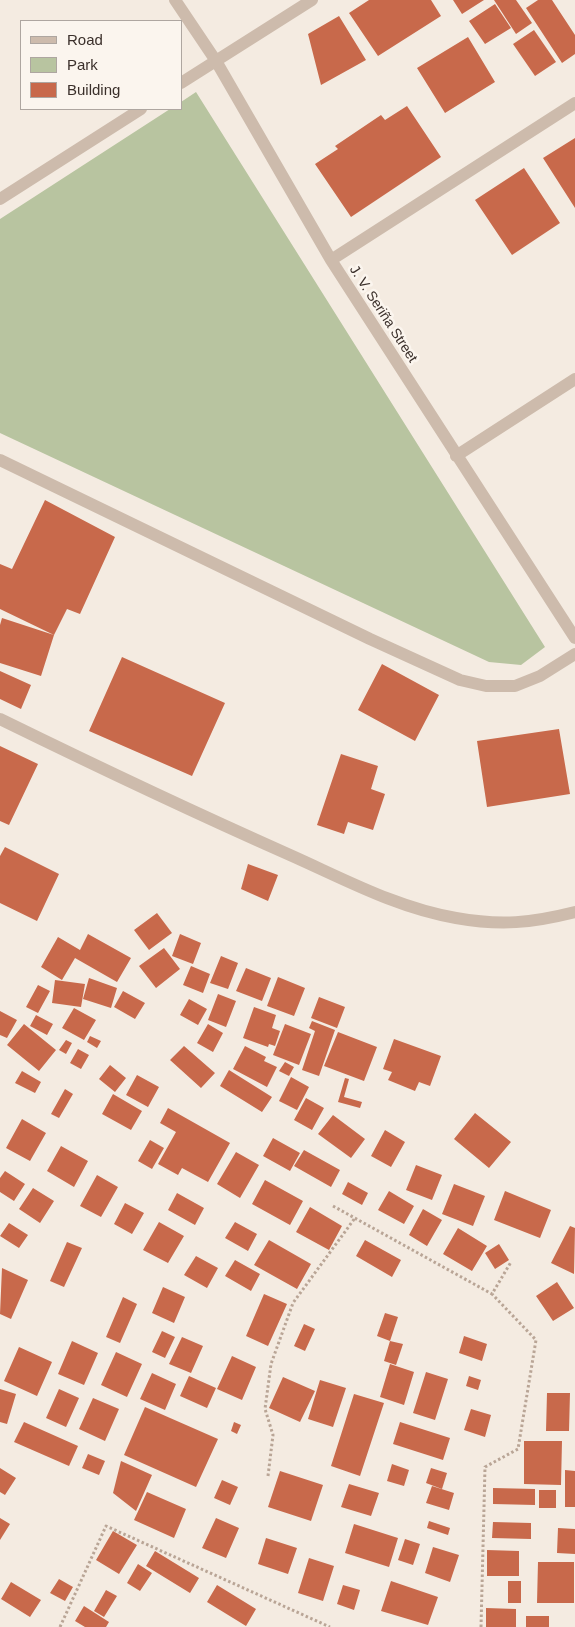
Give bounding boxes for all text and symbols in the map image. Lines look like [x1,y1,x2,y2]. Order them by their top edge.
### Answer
legend [20,20,182,110]
text: Road [67,31,103,48]
text: Park [67,56,98,73]
text: Building [67,81,120,98]
street label: J. V. Seriña Street [345,262,421,366]

